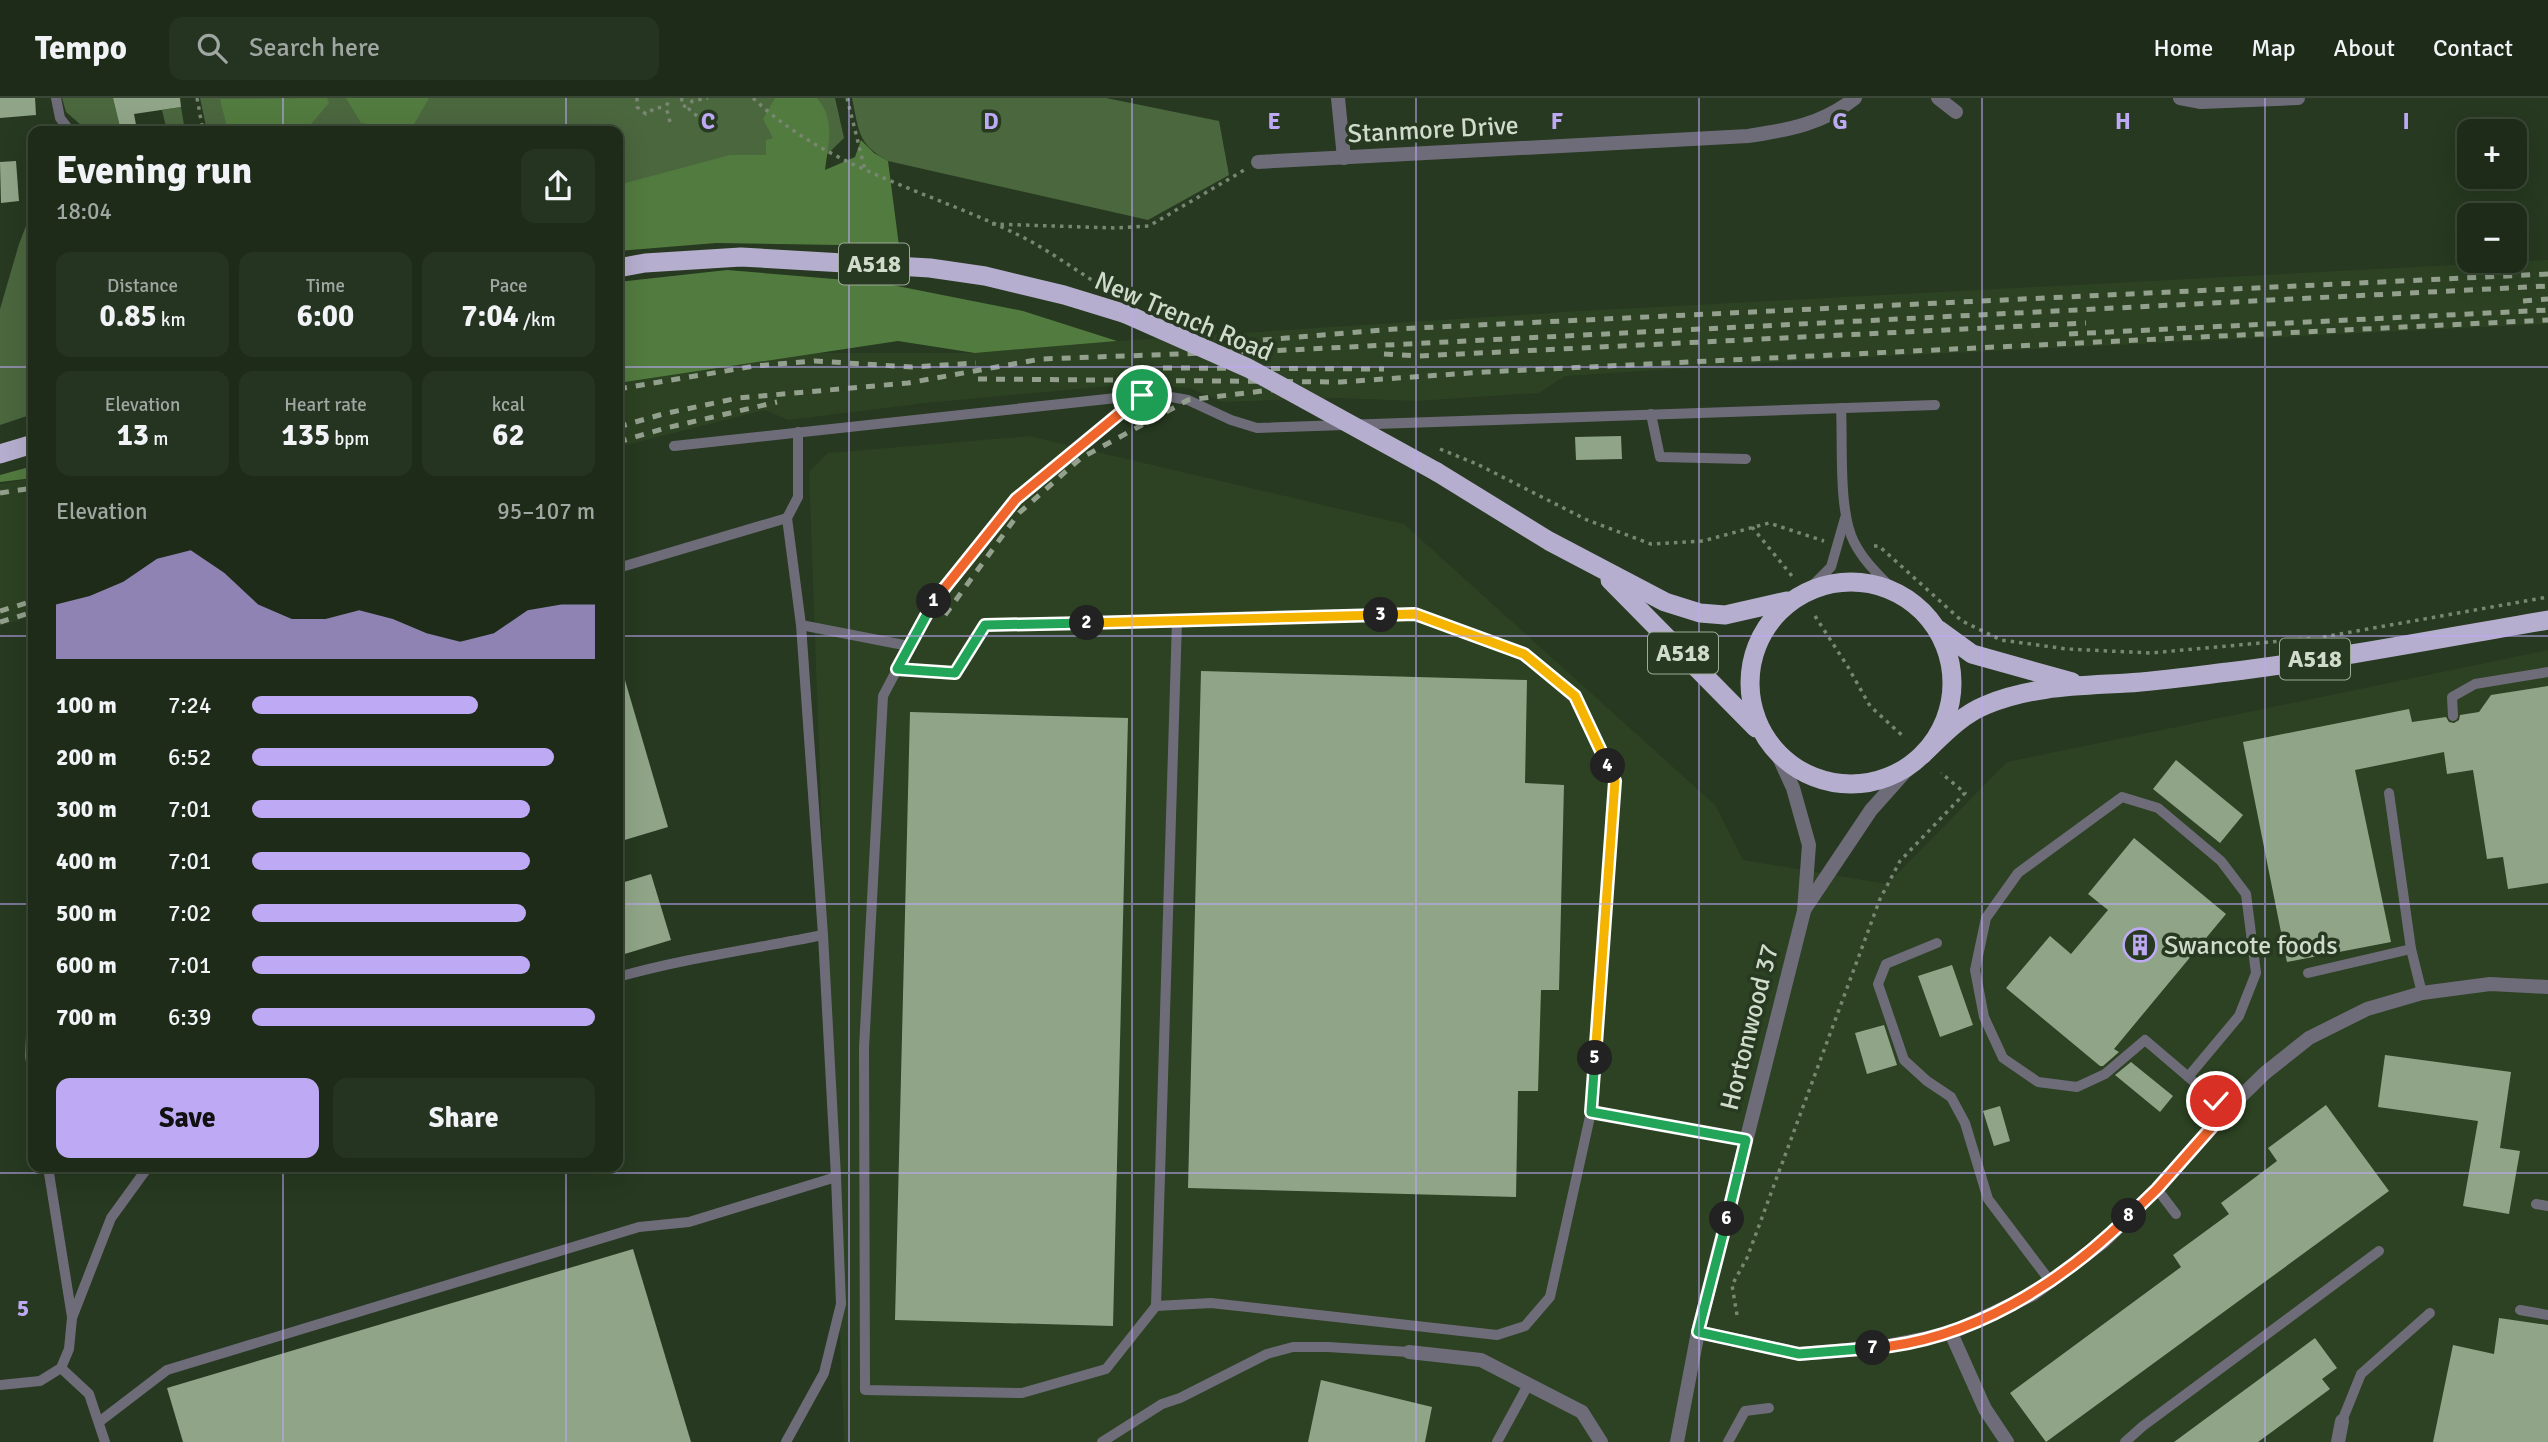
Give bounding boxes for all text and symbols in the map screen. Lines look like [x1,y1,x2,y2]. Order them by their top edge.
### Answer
search box [169,17,659,80]
text: Tempo [35,28,127,69]
icon: search [193,29,231,67]
text: Search here [249,32,380,64]
text: Home [2153,33,2213,63]
text: Map [2251,33,2296,63]
text: About [2334,33,2395,63]
text: Contact [2433,33,2513,63]
text: C [701,107,715,136]
text: D [983,107,999,136]
text: E [1267,107,1281,136]
text: F [1551,107,1563,136]
text: G [1832,107,1848,136]
text: H [2115,107,2131,136]
text: I [2402,107,2410,136]
street label: Stanmore Drive [1347,110,1519,150]
map controls [2457,119,2527,273]
button: + [2457,119,2527,189]
text: Evening run [56,147,252,194]
button: share [521,149,595,223]
text: 18:04 [56,197,112,226]
button: − [2457,203,2527,273]
road number: A518 [839,244,909,284]
street label: New Trench Road [1090,265,1278,369]
text: Distance [107,274,178,298]
text: Time [306,274,345,298]
text: Pace [489,274,528,298]
text: 0.85 [99,298,157,335]
text: 6:00 [297,298,354,335]
text: 7:04 [461,298,519,335]
text: km [157,308,186,332]
text: /km [519,308,556,332]
pin [1112,365,1172,425]
icon: arrive [1123,376,1161,414]
text: Elevation [105,393,180,417]
text: Heart rate [284,393,367,417]
text: kcal [492,393,525,417]
text: 13 [117,417,149,454]
text: 135 [281,417,330,454]
text: 62 [492,417,525,454]
text: m [149,427,168,451]
text: bpm [330,427,370,451]
text: Elevation [56,497,148,526]
text: 95–107 m [497,497,595,526]
pin: 1 [916,584,951,618]
text: 1 [928,588,939,612]
pin: 3 [1364,598,1398,632]
text: 3 [1375,602,1386,626]
pin: 2 [1070,606,1104,640]
text: 2 [1081,610,1092,634]
road number: A518 [1648,632,1718,674]
road number: A518 [2280,638,2350,680]
text: 100 m [56,691,117,720]
text: 7:24 [168,691,211,720]
text: 200 m [56,743,117,772]
text: 6:52 [168,743,211,772]
pin: 4 [1590,748,1626,784]
text: 4 [1602,753,1613,777]
text: 300 m [56,795,117,824]
text: 7:01 [168,795,211,824]
text: 400 m [56,847,117,876]
text: 7:01 [168,847,211,876]
text: 500 m [56,899,117,928]
text: 7:02 [168,899,211,928]
building icon: Swancote foods [2121,926,2159,964]
place label: Swancote foods [2164,930,2338,962]
street label: Hortonwood 37 [1714,941,1786,1114]
text: 600 m [56,951,117,980]
text: 7:01 [168,951,211,980]
text: 700 m [56,1003,117,1032]
text: 6:39 [168,1003,211,1032]
pin: 5 [1578,1040,1612,1076]
text: 5 [1589,1045,1600,1069]
pin [2186,1071,2246,1131]
button: Save [56,1078,319,1158]
button: Share [333,1078,595,1158]
icon: check [2197,1082,2235,1120]
pin: 8 [2112,1198,2146,1234]
pin: 6 [1710,1202,1744,1236]
text: 8 [2123,1203,2134,1227]
text: 6 [1721,1206,1732,1230]
text: 5 [17,1294,29,1323]
pin: 7 [1856,1330,1890,1366]
text: 7 [1867,1335,1878,1359]

